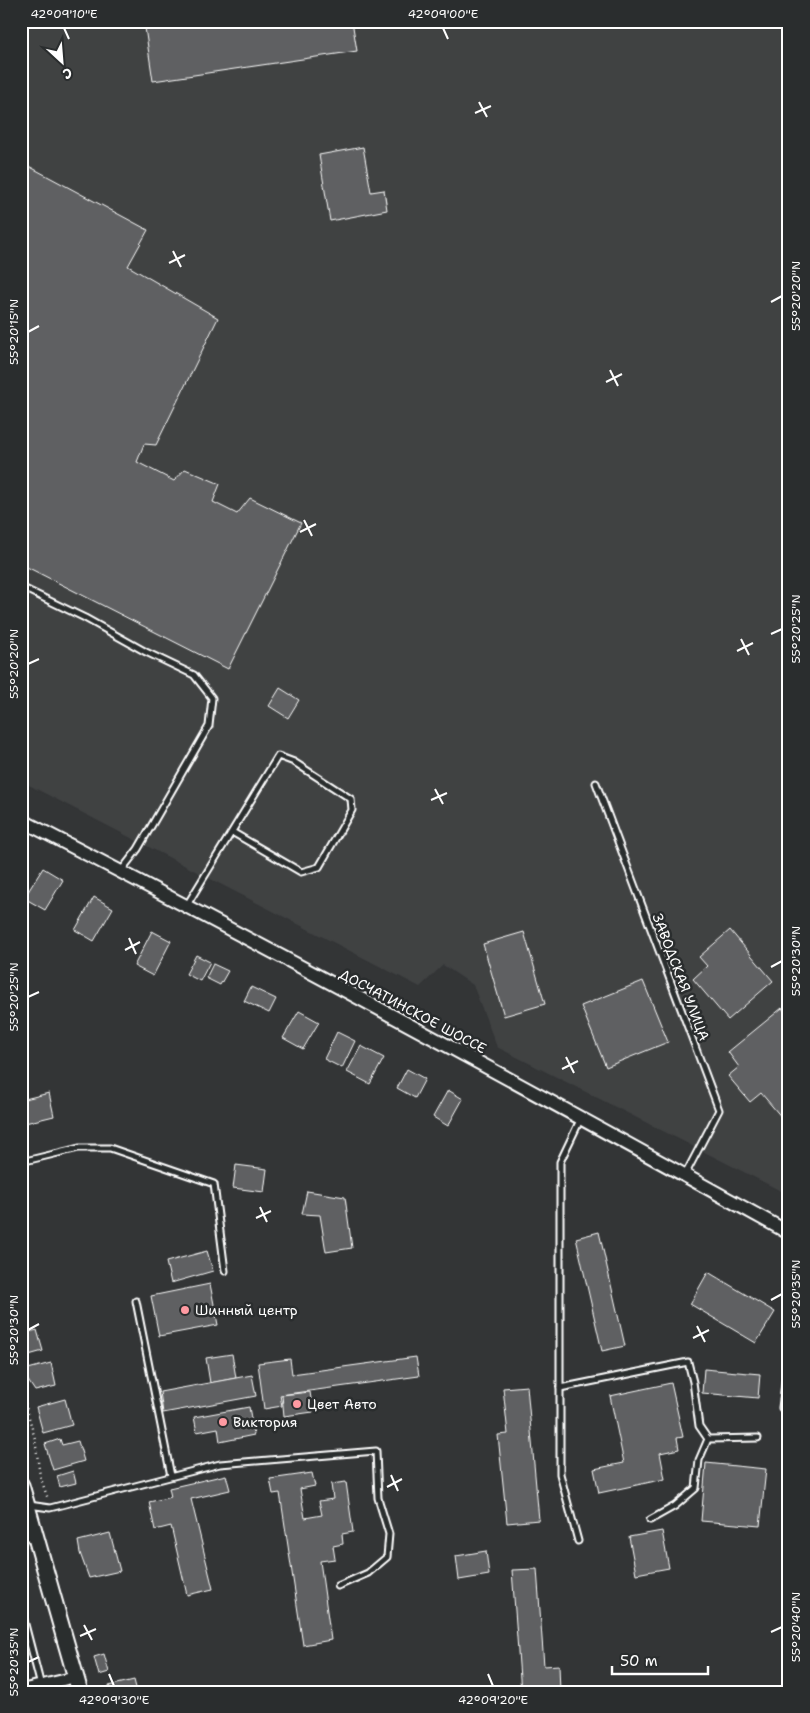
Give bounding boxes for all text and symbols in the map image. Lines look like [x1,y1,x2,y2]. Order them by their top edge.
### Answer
text: 42°09'10"E [30,6,98,22]
text: 42°09'00"E [408,6,478,22]
north arrow [38,38,88,88]
text: С [60,64,76,84]
text: 55°20'20"N [788,261,804,331]
text: 55°20'15"N [6,299,22,365]
text: 55°20'25"N [788,594,804,664]
text: 55°20'20"N [6,629,22,699]
street label: ЗАВОДСКАЯ УЛИЦА [648,911,714,1043]
text: 55°20'30"N [788,926,804,996]
text: 55°20'25"N [6,962,22,1032]
street label: ДОСЧАТИНСКОЕ ШОССЕ [336,965,490,1058]
text: 55°20'35"N [788,1259,804,1329]
text: 55°20'30"N [6,1295,22,1365]
place label: Шинный центр [195,1301,298,1319]
marker: Шинный центр [179,1304,191,1316]
place label: Цвет Авто [307,1395,377,1413]
marker: Цвет Авто [291,1398,303,1410]
place label: Виктория [233,1413,298,1431]
marker: Виктория [217,1416,229,1428]
text: 55°20'40"N [788,1592,804,1662]
text: 55°20'35"N [6,1627,22,1697]
scale bar [612,1643,709,1675]
text: 50 m [620,1651,658,1671]
text: 42°09'30"E [79,1692,149,1708]
text: 42°09'20"E [458,1692,528,1708]

